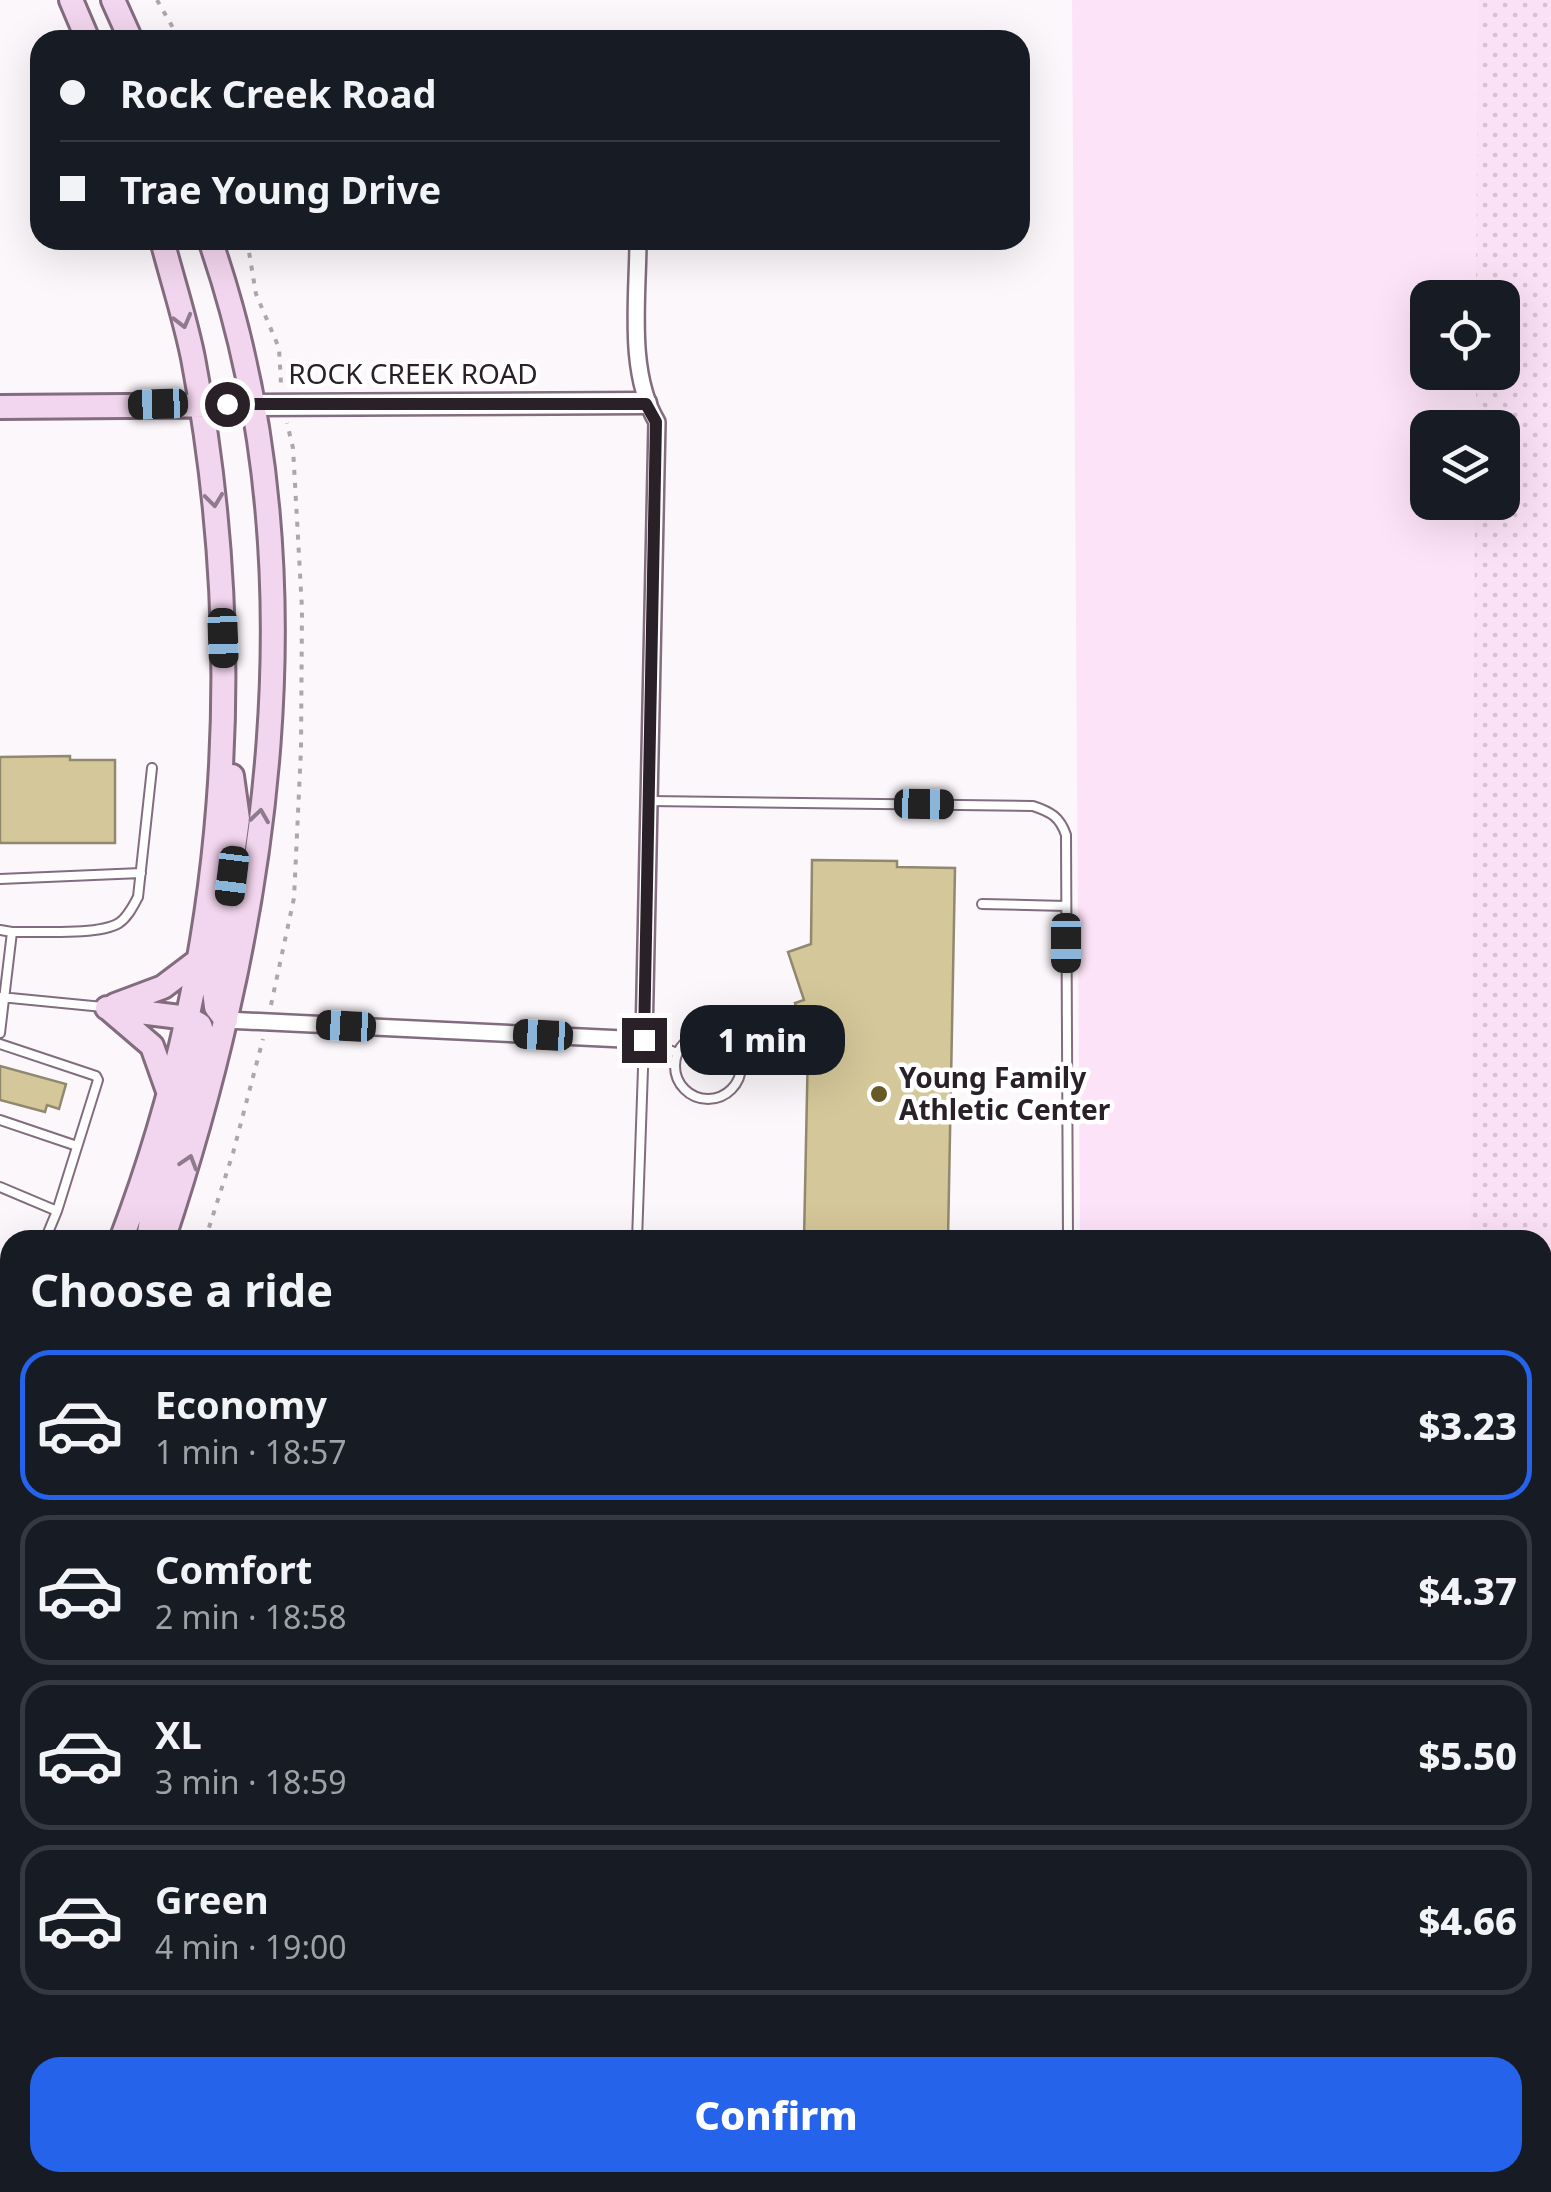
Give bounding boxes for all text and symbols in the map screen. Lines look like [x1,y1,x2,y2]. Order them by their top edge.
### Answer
text: Rock Creek Road [120,67,437,119]
text: Trae Young Drive [120,163,441,215]
map controls [1410,280,1520,520]
button: locate [1410,280,1520,390]
one-way arrow [172,312,193,329]
street label: ROCK CREEK ROAD [288,354,538,392]
route start [205,382,250,427]
car [127,388,189,420]
button: layers [1410,410,1520,520]
one-way arrow [203,492,224,508]
car [207,607,239,669]
car [894,788,954,820]
one-way arrow [248,808,269,824]
car [213,844,251,908]
car [1051,913,1081,973]
callout: 1 min [679,1005,844,1075]
car [315,1009,377,1043]
car [512,1018,574,1052]
route end [622,1018,667,1063]
text: 1 min [718,1018,807,1061]
place label: Young Family Athletic Center [899,1058,1111,1128]
marker: Young Family Athletic Center [868,1083,890,1105]
one-way arrow [177,1155,197,1172]
text: Choose a ride [30,1259,333,1320]
text: Economy [155,1378,327,1430]
icon: car [35,1380,125,1470]
text: $3.23 [1418,1399,1517,1451]
text: 1 min · 18:57 [155,1430,347,1473]
text: Comfort [155,1543,312,1595]
icon: car [35,1545,125,1635]
text: $4.37 [1418,1564,1517,1616]
text: 2 min · 18:58 [155,1595,347,1638]
text: XL [155,1708,202,1760]
icon: car [35,1710,125,1800]
text: $5.50 [1418,1729,1517,1781]
text: 3 min · 18:59 [155,1760,347,1803]
text: Green [155,1873,269,1925]
icon: car [35,1875,125,1965]
text: $4.66 [1418,1894,1517,1946]
text: 4 min · 19:00 [155,1925,347,1968]
button: Confirm [30,2057,1522,2172]

